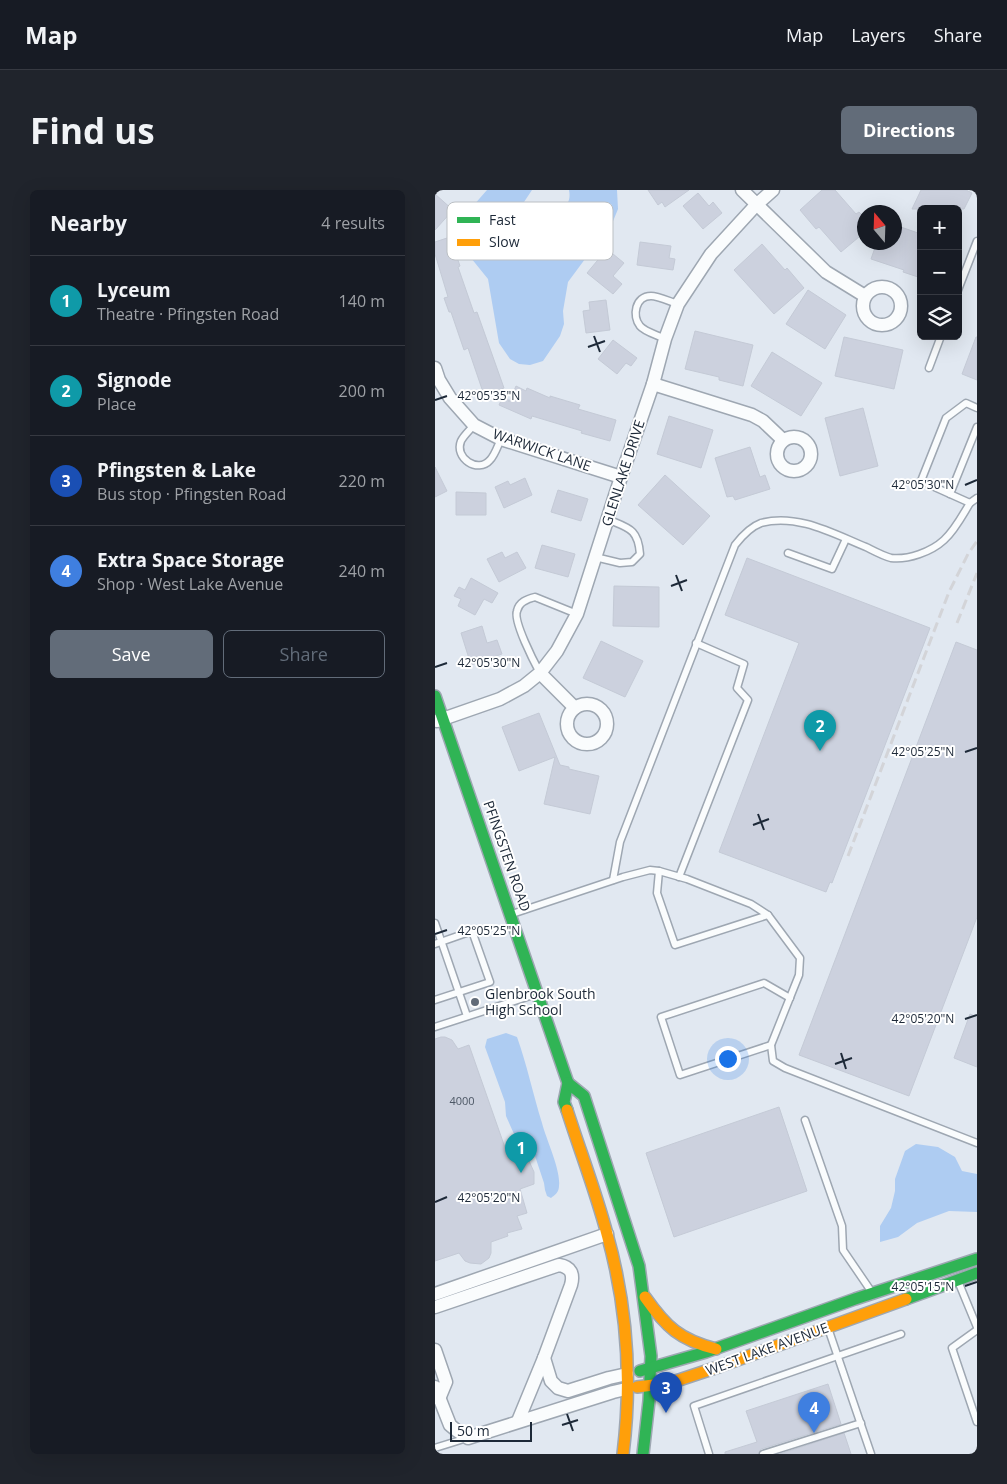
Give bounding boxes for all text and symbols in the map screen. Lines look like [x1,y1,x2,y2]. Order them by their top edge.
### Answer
text: Map [25,18,77,51]
text: Map [786,23,823,47]
text: Layers [851,23,906,47]
text: Share [934,23,982,47]
button: Directions [841,106,977,154]
text: Find us [30,107,155,154]
legend [447,202,613,260]
north arrow [857,205,902,250]
map controls [917,205,962,340]
button: + [917,205,962,250]
text: Nearby [50,209,127,237]
text: Fast [489,210,516,229]
text: 4 results [321,212,385,234]
text: Slow [489,232,520,251]
button: − [917,250,962,295]
text: Lyceum [97,277,171,303]
text: 1 [61,290,71,312]
text: 140 m [339,290,385,312]
button: layers [917,295,962,340]
text: Theatre · Pfingsten Road [97,303,279,325]
text: Signode [97,367,172,393]
text: 2 [61,380,71,402]
text: 200 m [339,380,385,402]
text: 42°05'35"N [458,387,520,404]
text: Place [97,393,136,415]
street label: GLENLAKE DRIVE [596,417,649,528]
street label: WARWICK LANE [490,424,594,475]
text: Pfingsten & Lake [97,457,256,483]
text: 3 [61,470,71,492]
text: 220 m [339,470,385,492]
text: 42°05'30"N [892,476,954,493]
text: Bus stop · Pfingsten Road [97,483,286,505]
text: Extra Space Storage [97,547,284,573]
text: 4 [61,560,71,582]
text: 240 m [339,560,385,582]
text: Shop · West Lake Avenue [97,573,283,595]
button: Save [50,630,213,678]
button: Share [223,630,385,678]
text: 42°05'30"N [458,654,520,671]
pin: 2 [804,710,836,751]
text: 42°05'25"N [892,743,954,760]
street label: PFINGSTEN ROAD [480,798,535,914]
text: 42°05'25"N [458,922,520,939]
place label: Glenbrook South High School [485,984,596,1019]
marker: Glenbrook South High School [469,996,481,1008]
text: 42°05'20"N [892,1010,954,1027]
your location [715,1046,741,1072]
house number: 4000 [449,1093,475,1108]
pin: 1 [505,1132,537,1173]
text: 42°05'20"N [458,1189,520,1206]
text: 42°05'15"N [892,1278,954,1295]
street label: WEST LAKE AVENUE [703,1317,831,1380]
pin: 3 [650,1372,682,1413]
pin: 4 [798,1392,830,1433]
scale bar [450,1419,533,1442]
text: 50 m [457,1421,490,1440]

